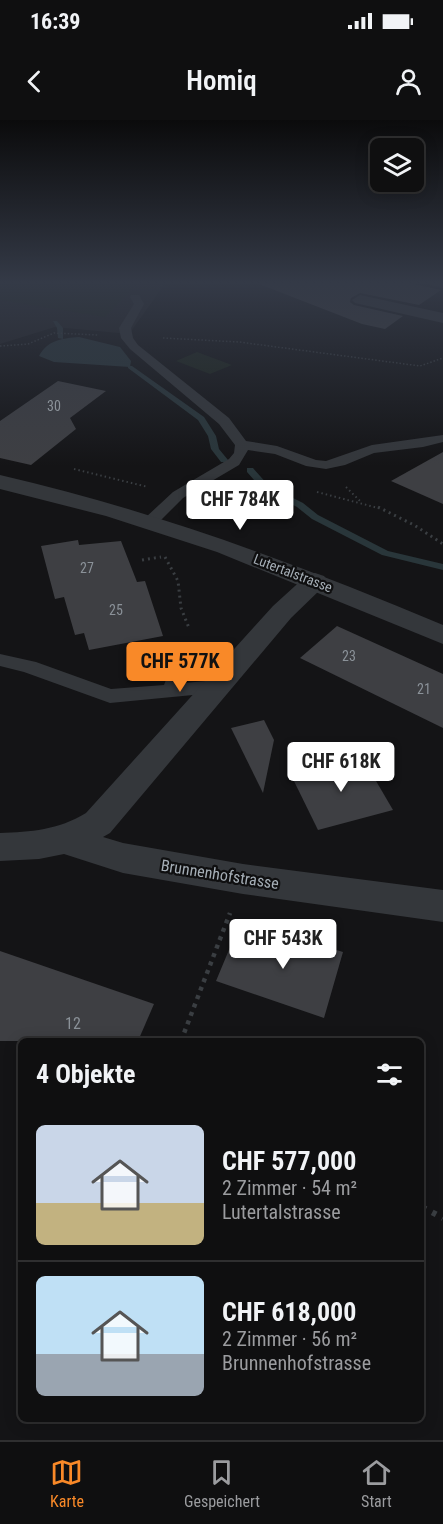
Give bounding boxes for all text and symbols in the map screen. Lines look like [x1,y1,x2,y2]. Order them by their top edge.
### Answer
text: 16:39 [30,9,81,34]
icon: back [18,65,51,98]
text: Homiq [186,65,257,97]
icon: person [392,65,425,98]
map controls [370,138,424,192]
button: layers [370,138,424,192]
house number: 30 [47,398,61,414]
pin: CHF 784K [178,480,302,531]
text: CHF 784K [200,487,280,511]
street label: Lutertalstrasse [251,551,335,596]
house number: 27 [80,560,94,576]
house number: 25 [109,602,123,618]
pin: CHF 577K [118,642,242,693]
house number: 23 [342,648,356,664]
text: CHF 577K [140,649,220,673]
house number: 21 [417,681,431,697]
pin: CHF 618K [279,742,403,793]
text: CHF 618K [301,749,381,773]
street label: Brunnenhofstrasse [160,856,280,893]
pin: CHF 543K [221,919,345,970]
text: CHF 543K [243,926,323,950]
house number: 12 [65,1014,81,1033]
icon: filters [373,1058,406,1091]
text: 4 Objekte [36,1059,135,1089]
text: CHF 577,000 [222,1146,356,1176]
icon: home [84,1149,156,1221]
text: 2 Zimmer · 54 m² [222,1176,357,1200]
text: Lutertalstrasse [222,1200,341,1224]
text: CHF 618,000 [222,1297,356,1327]
icon: home [84,1300,156,1372]
text: 2 Zimmer · 56 m² [222,1327,357,1351]
text: Brunnenhofstrasse [222,1351,371,1375]
tab: Karte [50,1456,84,1511]
tab: Gespeichert [184,1456,260,1511]
tab: Start [360,1456,393,1511]

